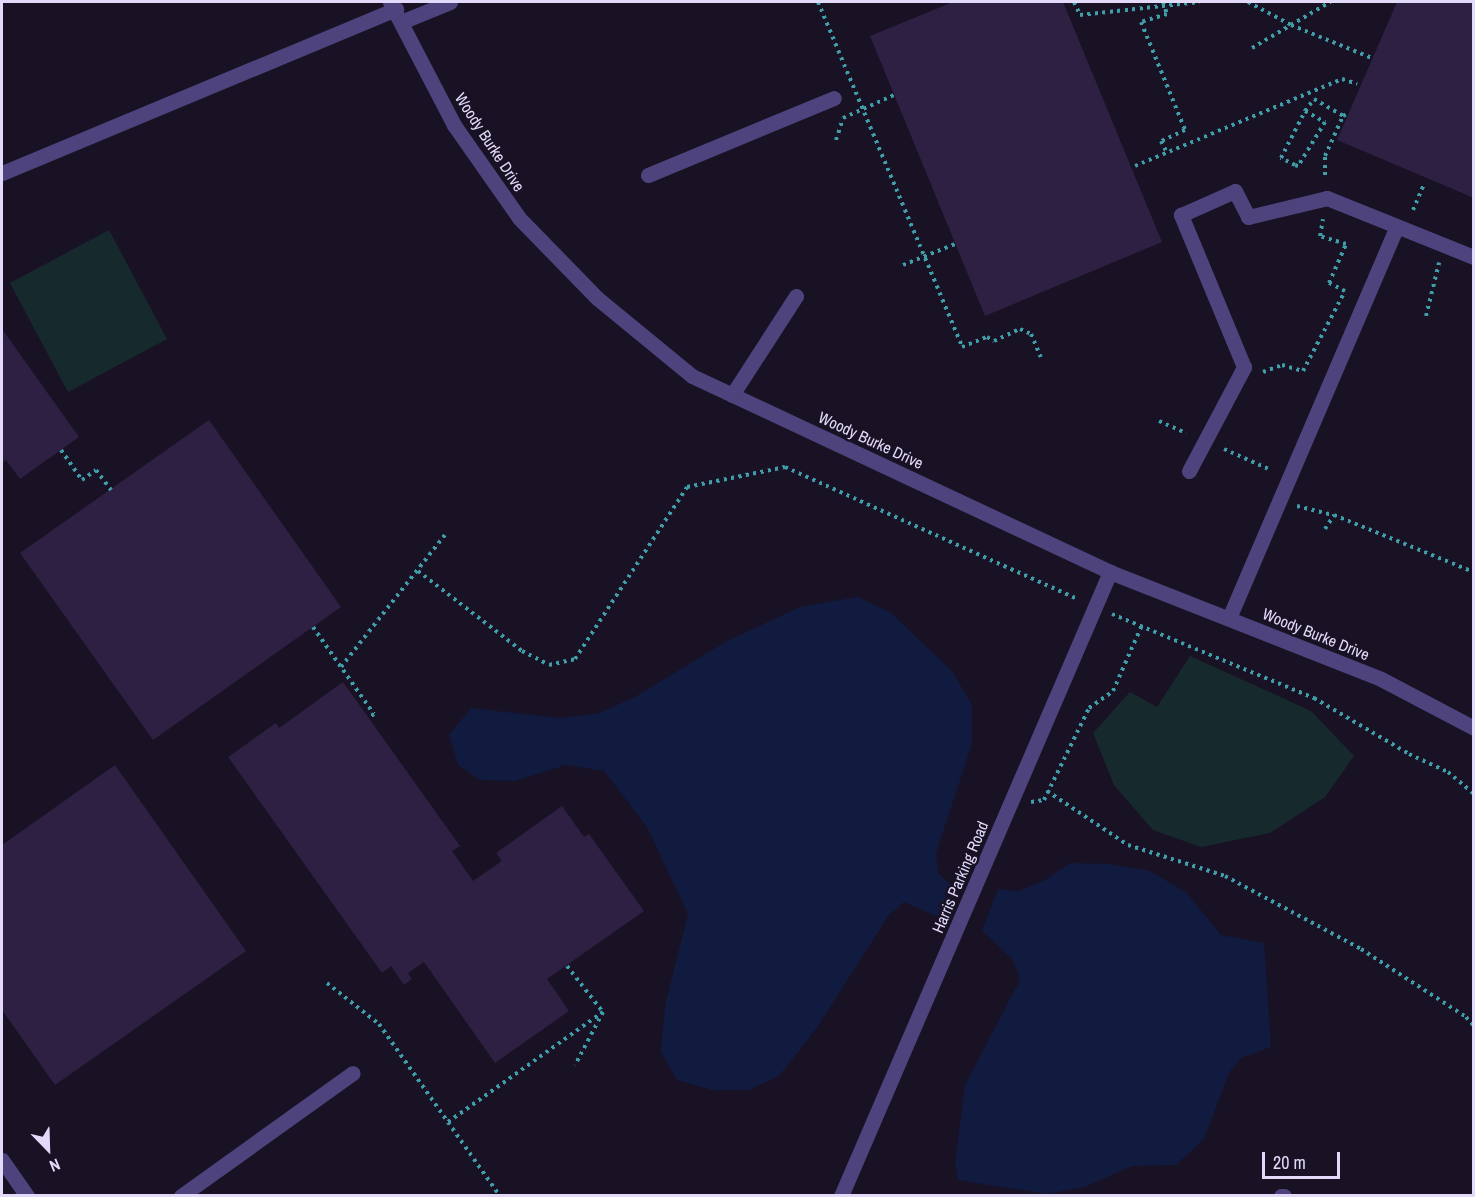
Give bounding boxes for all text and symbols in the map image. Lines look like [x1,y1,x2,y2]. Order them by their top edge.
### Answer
street label: Woody Burke Drive [451,89,529,195]
street label: Woody Burke Drive [816,407,926,473]
street label: Woody Burke Drive [1260,604,1372,664]
street label: Harris Parking Road [928,818,992,936]
north arrow [18,1119,78,1179]
scale bar [1265,1140,1343,1178]
text: 20 m [1273,1150,1306,1175]
text: N [46,1154,64,1178]

